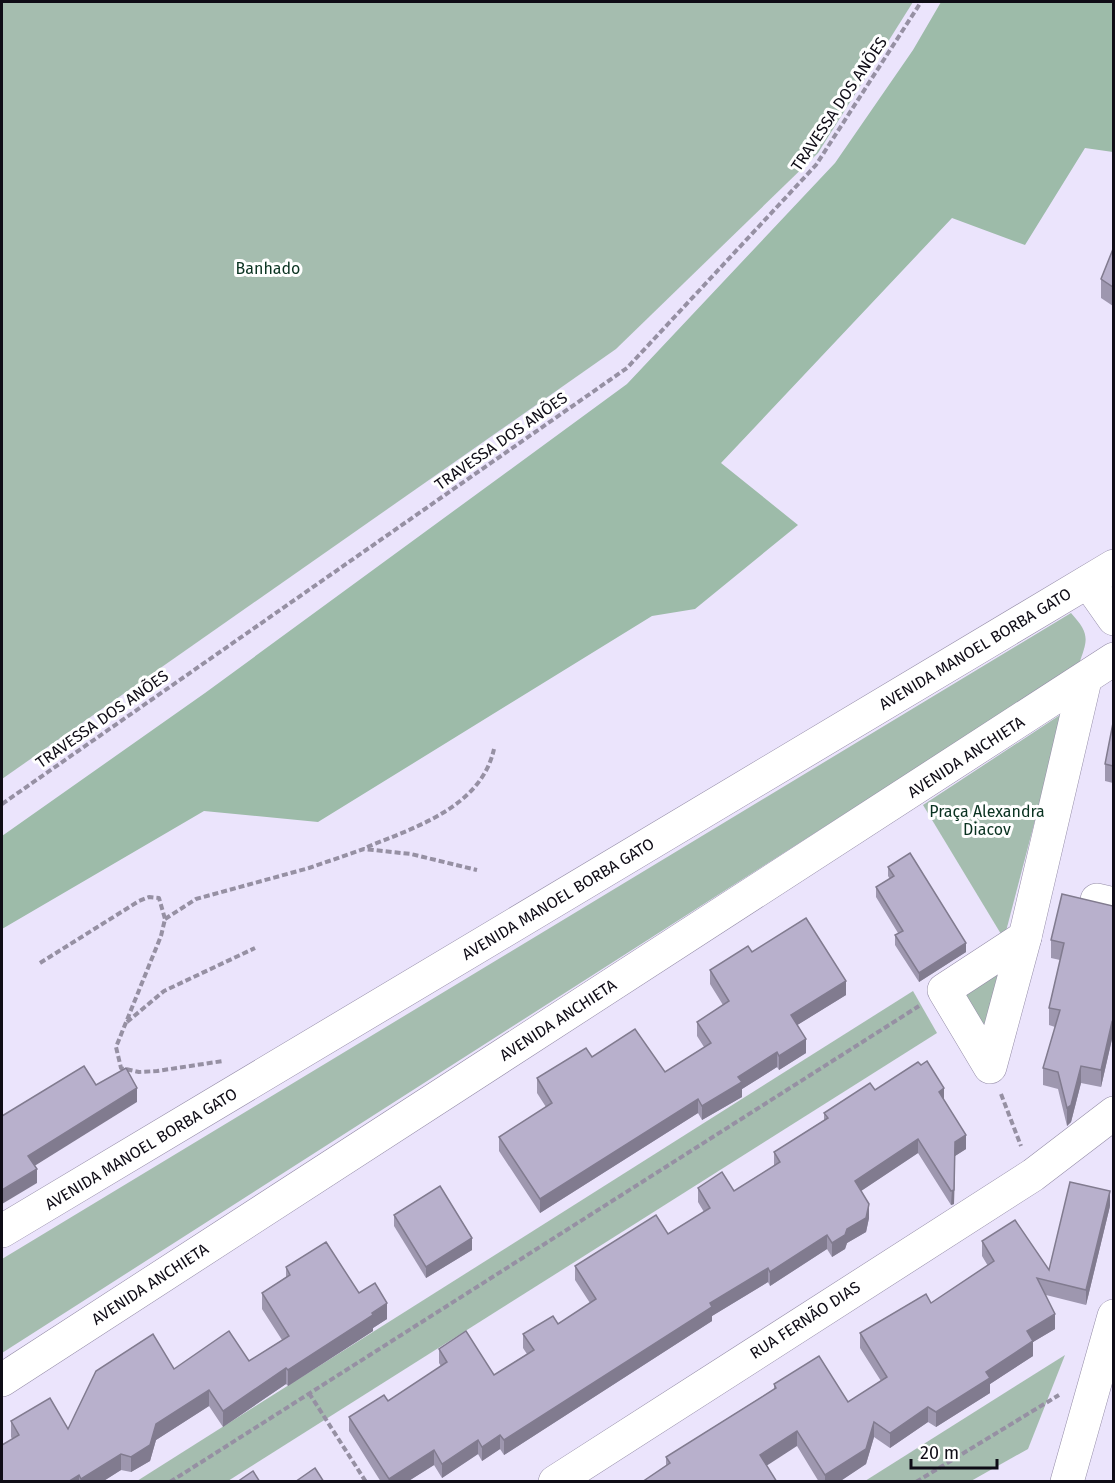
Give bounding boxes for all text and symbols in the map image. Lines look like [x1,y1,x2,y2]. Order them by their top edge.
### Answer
street label: TRAVESSA DOS ANÕES [787,33,891,175]
park label: Banhado [236,259,300,278]
street label: TRAVESSA DOS ANÕES [431,388,571,494]
street label: AVENIDA MANOEL BORBA GATO [875,584,1075,714]
street label: TRAVESSA DOS ANÕES [32,666,172,772]
street label: AVENIDA ANCHIETA [904,712,1029,802]
park label: Praça Alexandra Diacov [929,802,1045,839]
street label: AVENIDA MANOEL BORBA GATO [458,834,658,964]
street label: AVENIDA ANCHIETA [496,975,621,1065]
street label: AVENIDA MANOEL BORBA GATO [41,1084,241,1214]
street label: AVENIDA ANCHIETA [88,1239,213,1329]
street label: RUA FERNÃO DIAS [746,1277,864,1363]
scale bar [911,1432,996,1470]
text: 20 m [920,1442,959,1464]

